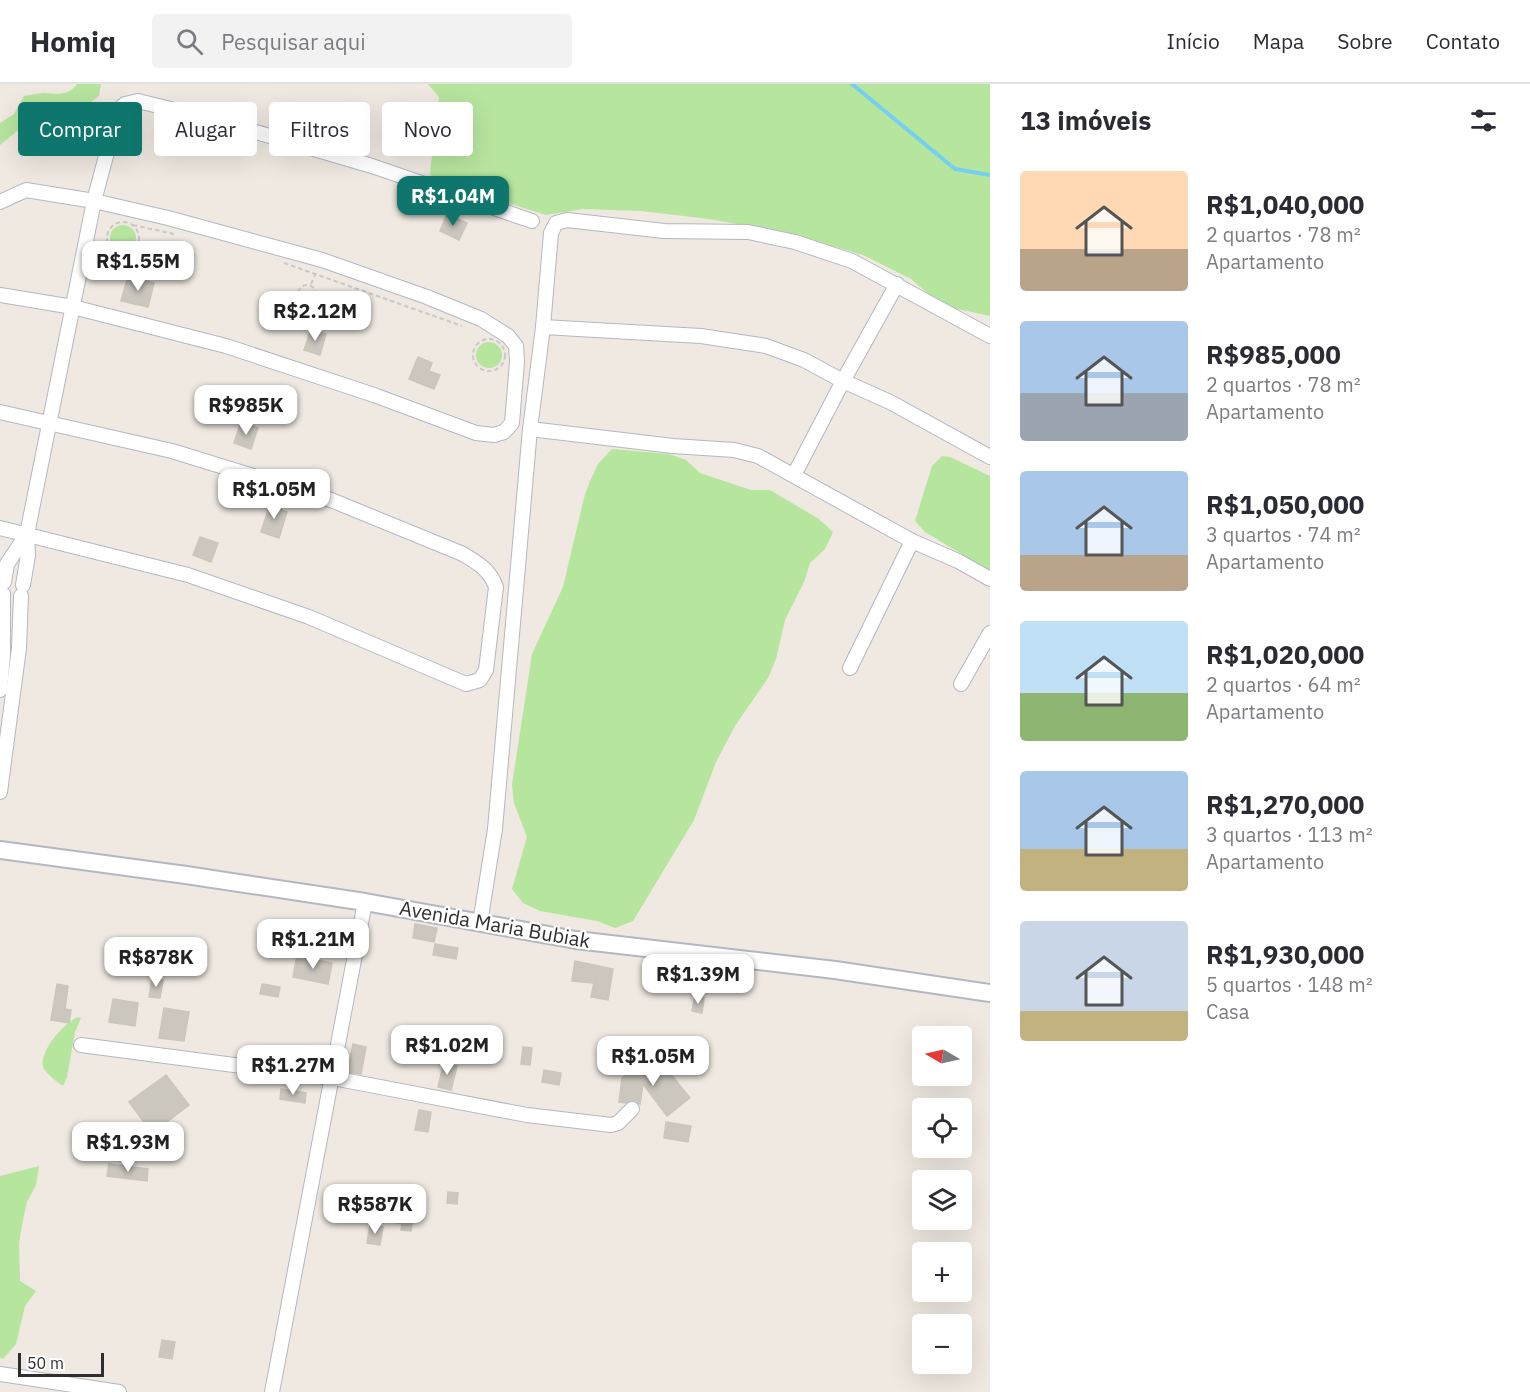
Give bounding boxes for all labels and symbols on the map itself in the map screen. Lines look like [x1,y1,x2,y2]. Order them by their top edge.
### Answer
pin: R$1.04M [398,176,508,227]
pin: R$1.55M [83,241,193,292]
pin: R$2.12M [260,291,370,342]
pin: R$985K [197,385,295,436]
pin: R$1.05M [219,469,329,520]
street label: Avenida Maria Bubiak [397,894,593,954]
pin: R$1.21M [258,919,368,970]
pin: R$878K [107,937,205,988]
pin: R$1.39M [643,954,753,1005]
pin: R$1.02M [392,1025,502,1076]
north arrow [912,1026,972,1086]
pin: R$1.05M [598,1036,708,1087]
pin: R$1.27M [238,1045,348,1096]
pin: R$1.93M [73,1122,183,1173]
pin: R$587K [326,1184,424,1235]
scale bar [18,1350,104,1378]

